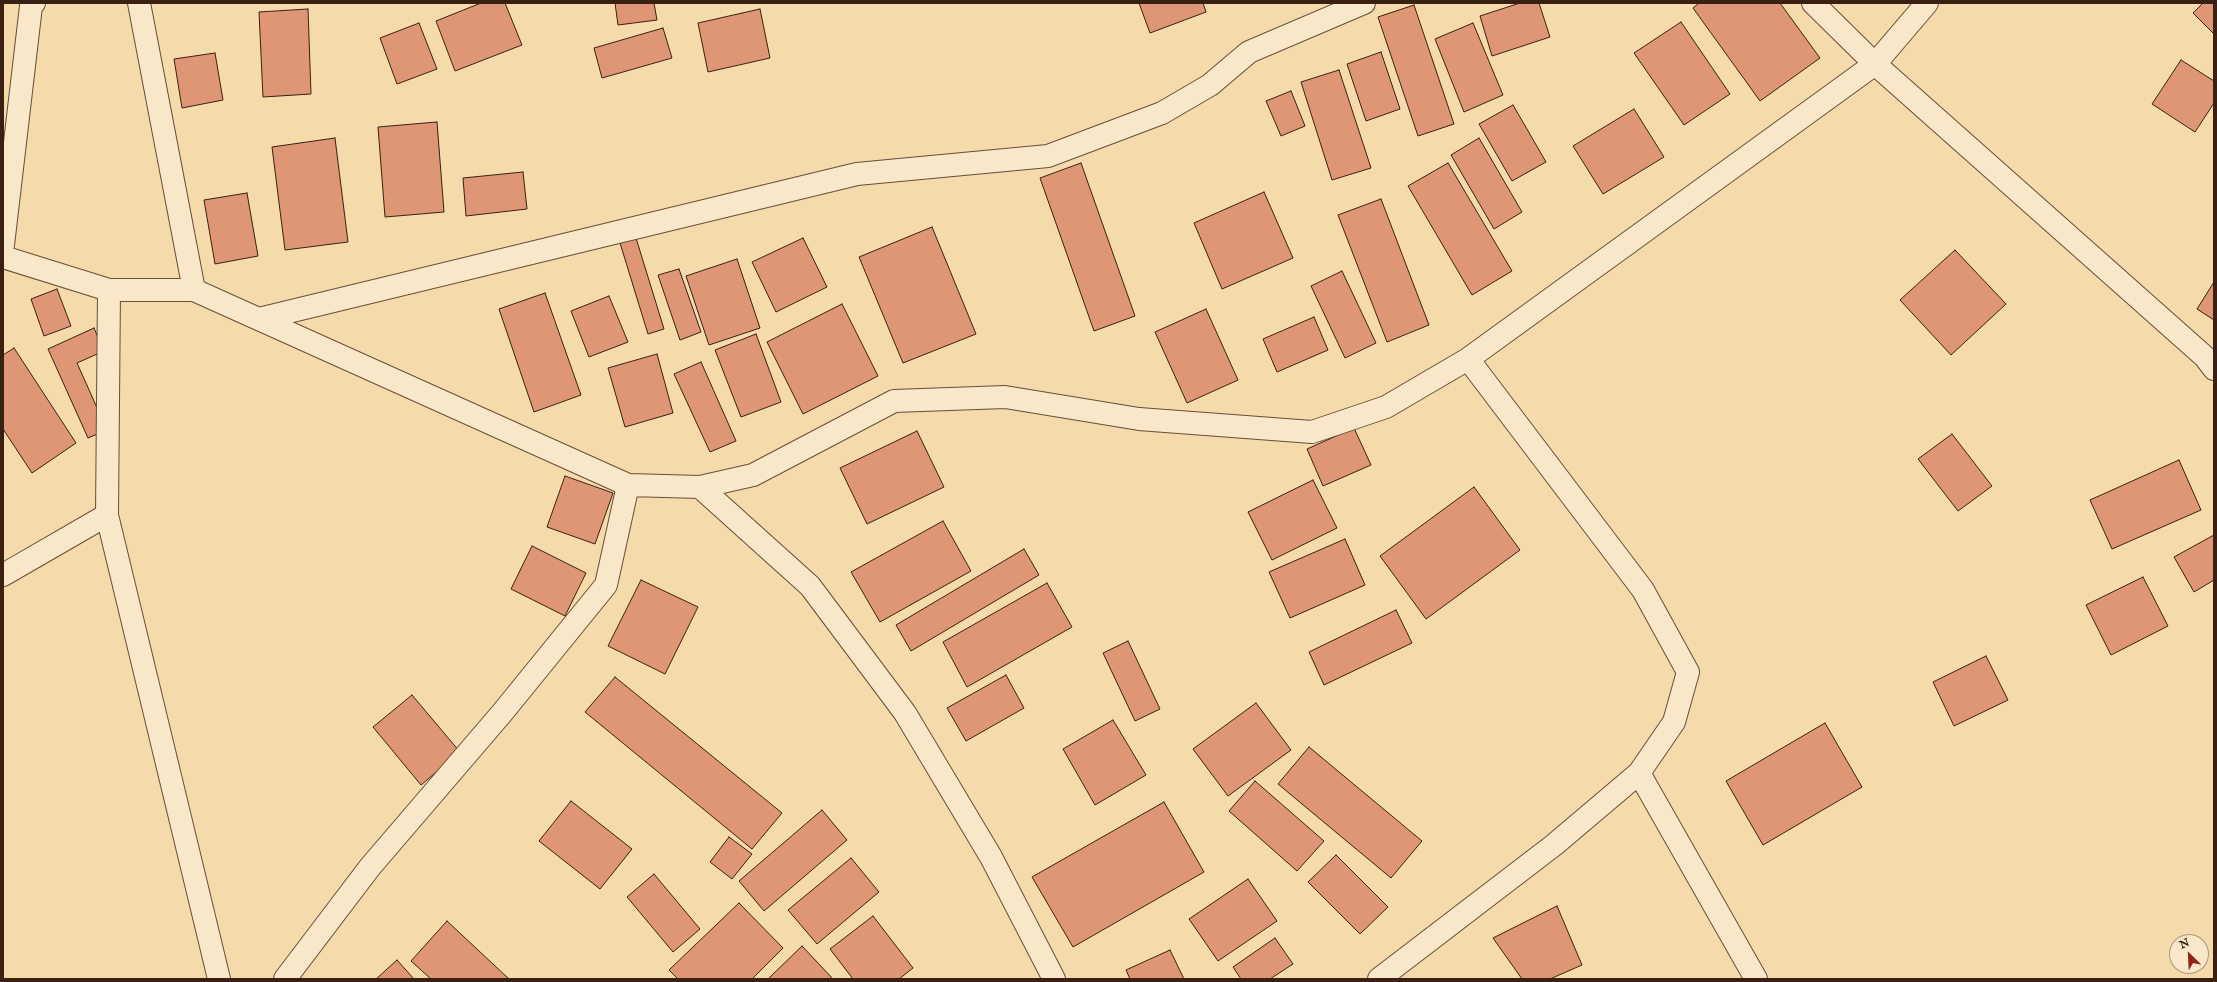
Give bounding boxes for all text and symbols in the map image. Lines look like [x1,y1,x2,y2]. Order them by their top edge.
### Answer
north arrow [2169,934,2209,974]
text: N [2177,936,2192,952]

